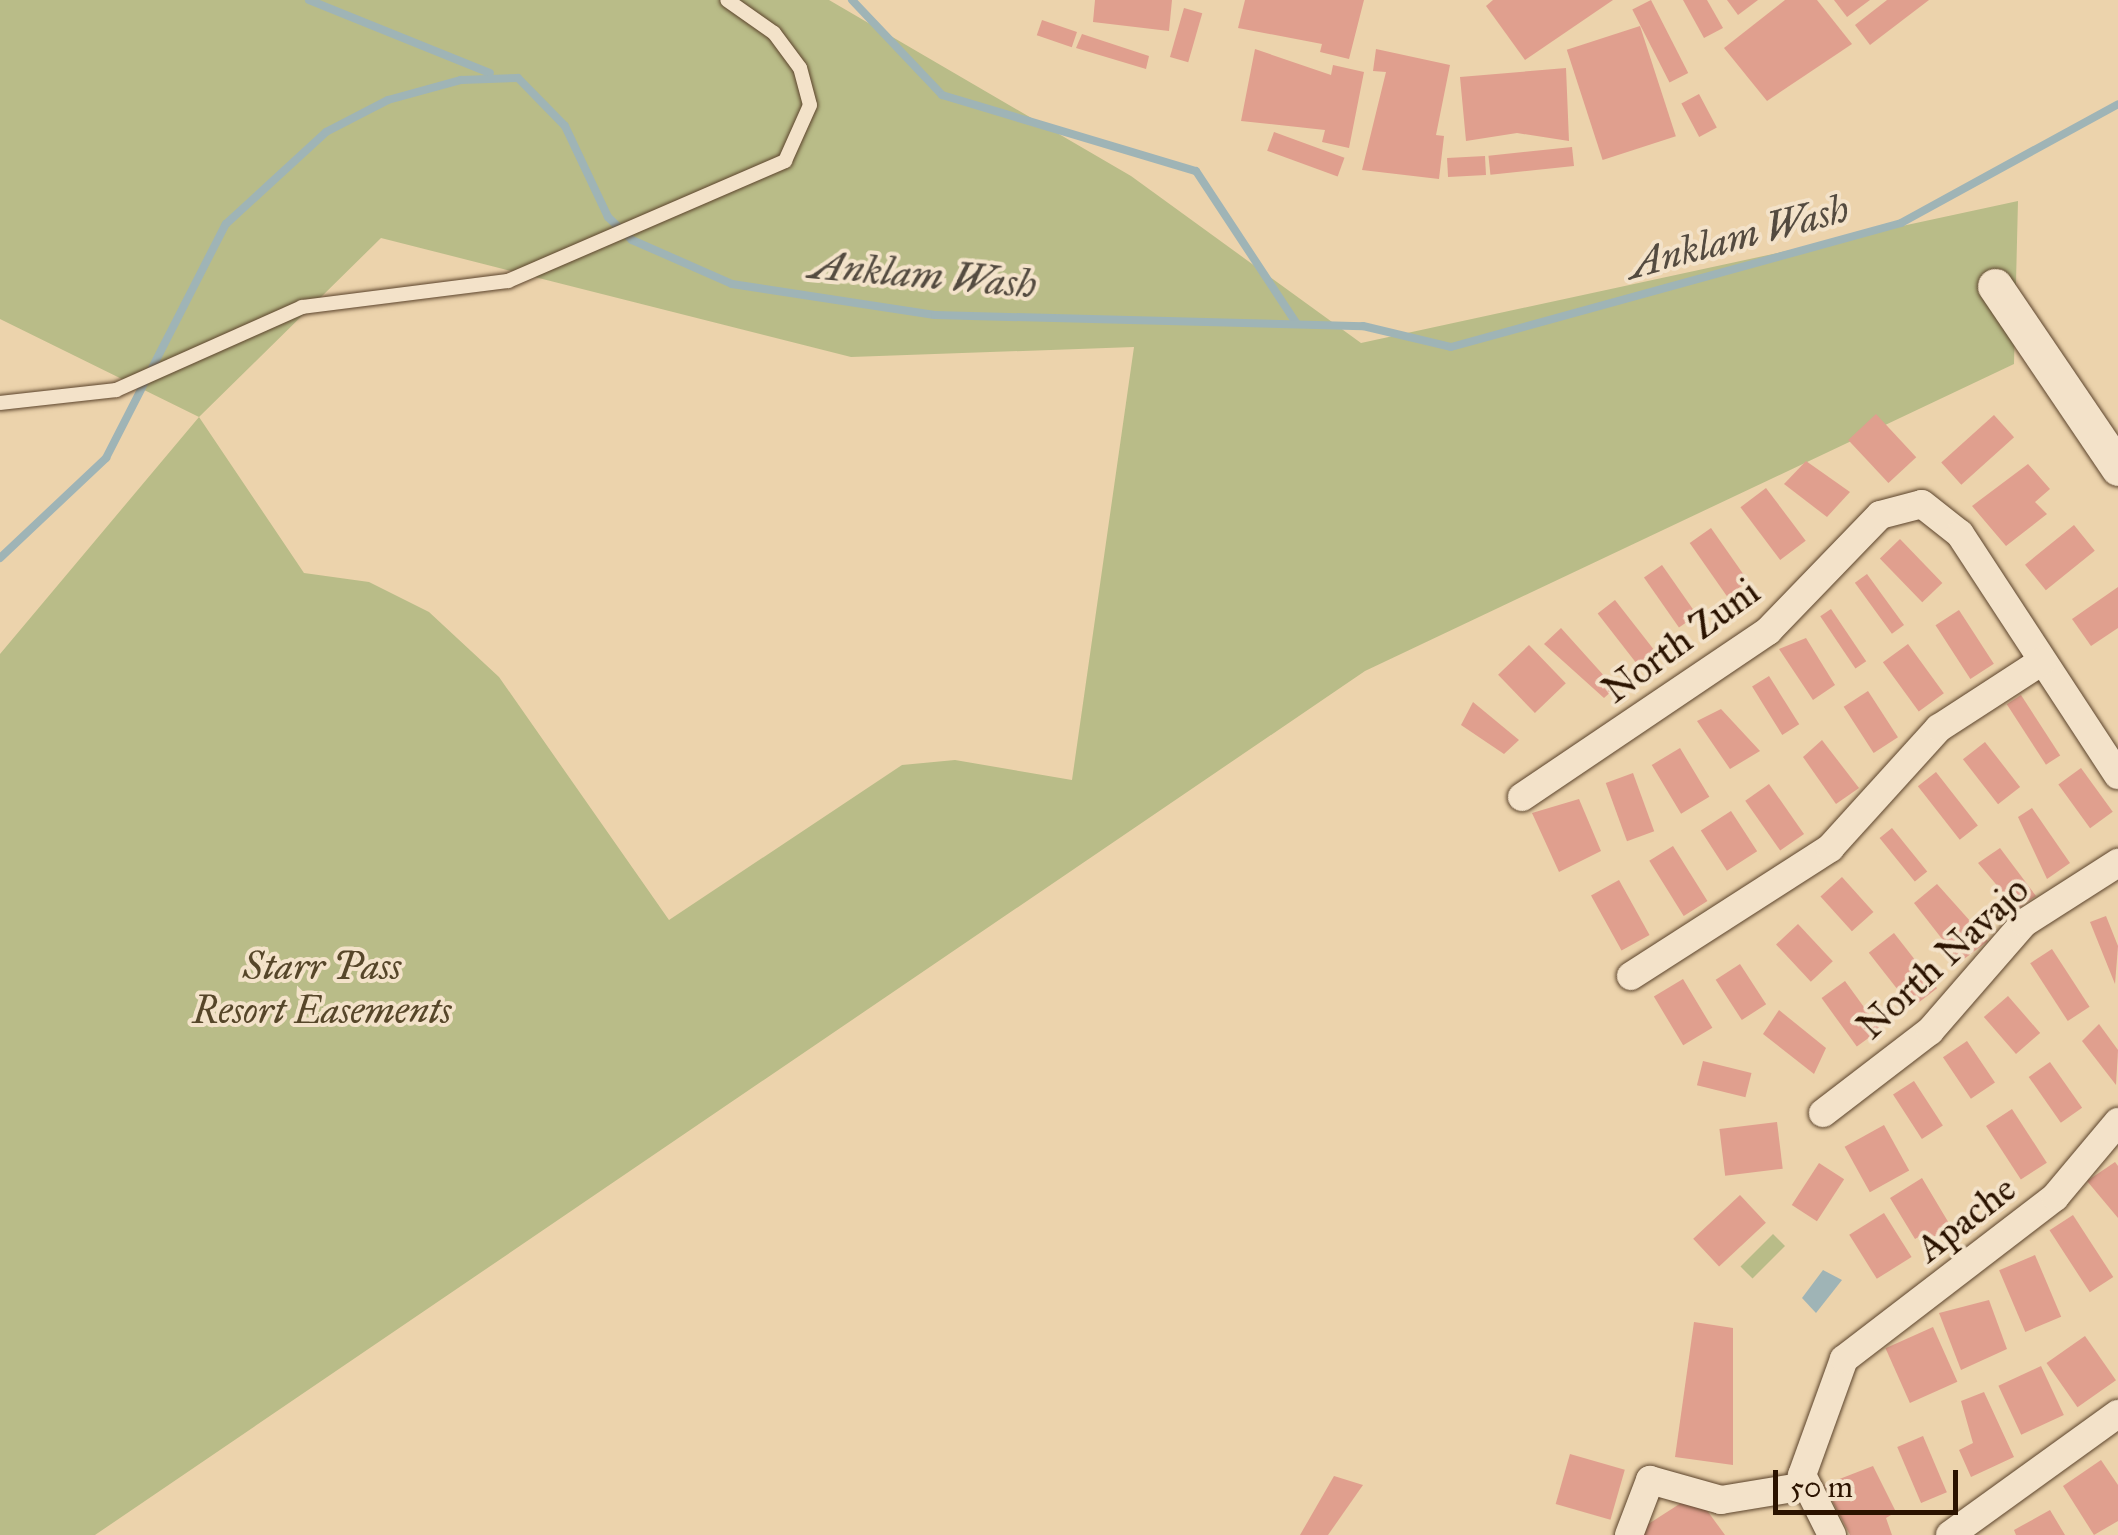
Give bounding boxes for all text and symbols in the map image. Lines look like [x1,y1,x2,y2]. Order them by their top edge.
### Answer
water label: Anklam Wash [1622,184,1854,290]
water label: Anklam Wash [808,241,1038,309]
street label: North Zuni [1594,569,1768,713]
street label: North Navajo [1848,867,2038,1049]
park label: Starr Pass Resort Easements [193,944,451,1034]
street label: Apache [1907,1166,2025,1272]
scale bar [1778,1450,1963,1512]
text: 50 m [1790,1469,1853,1505]

